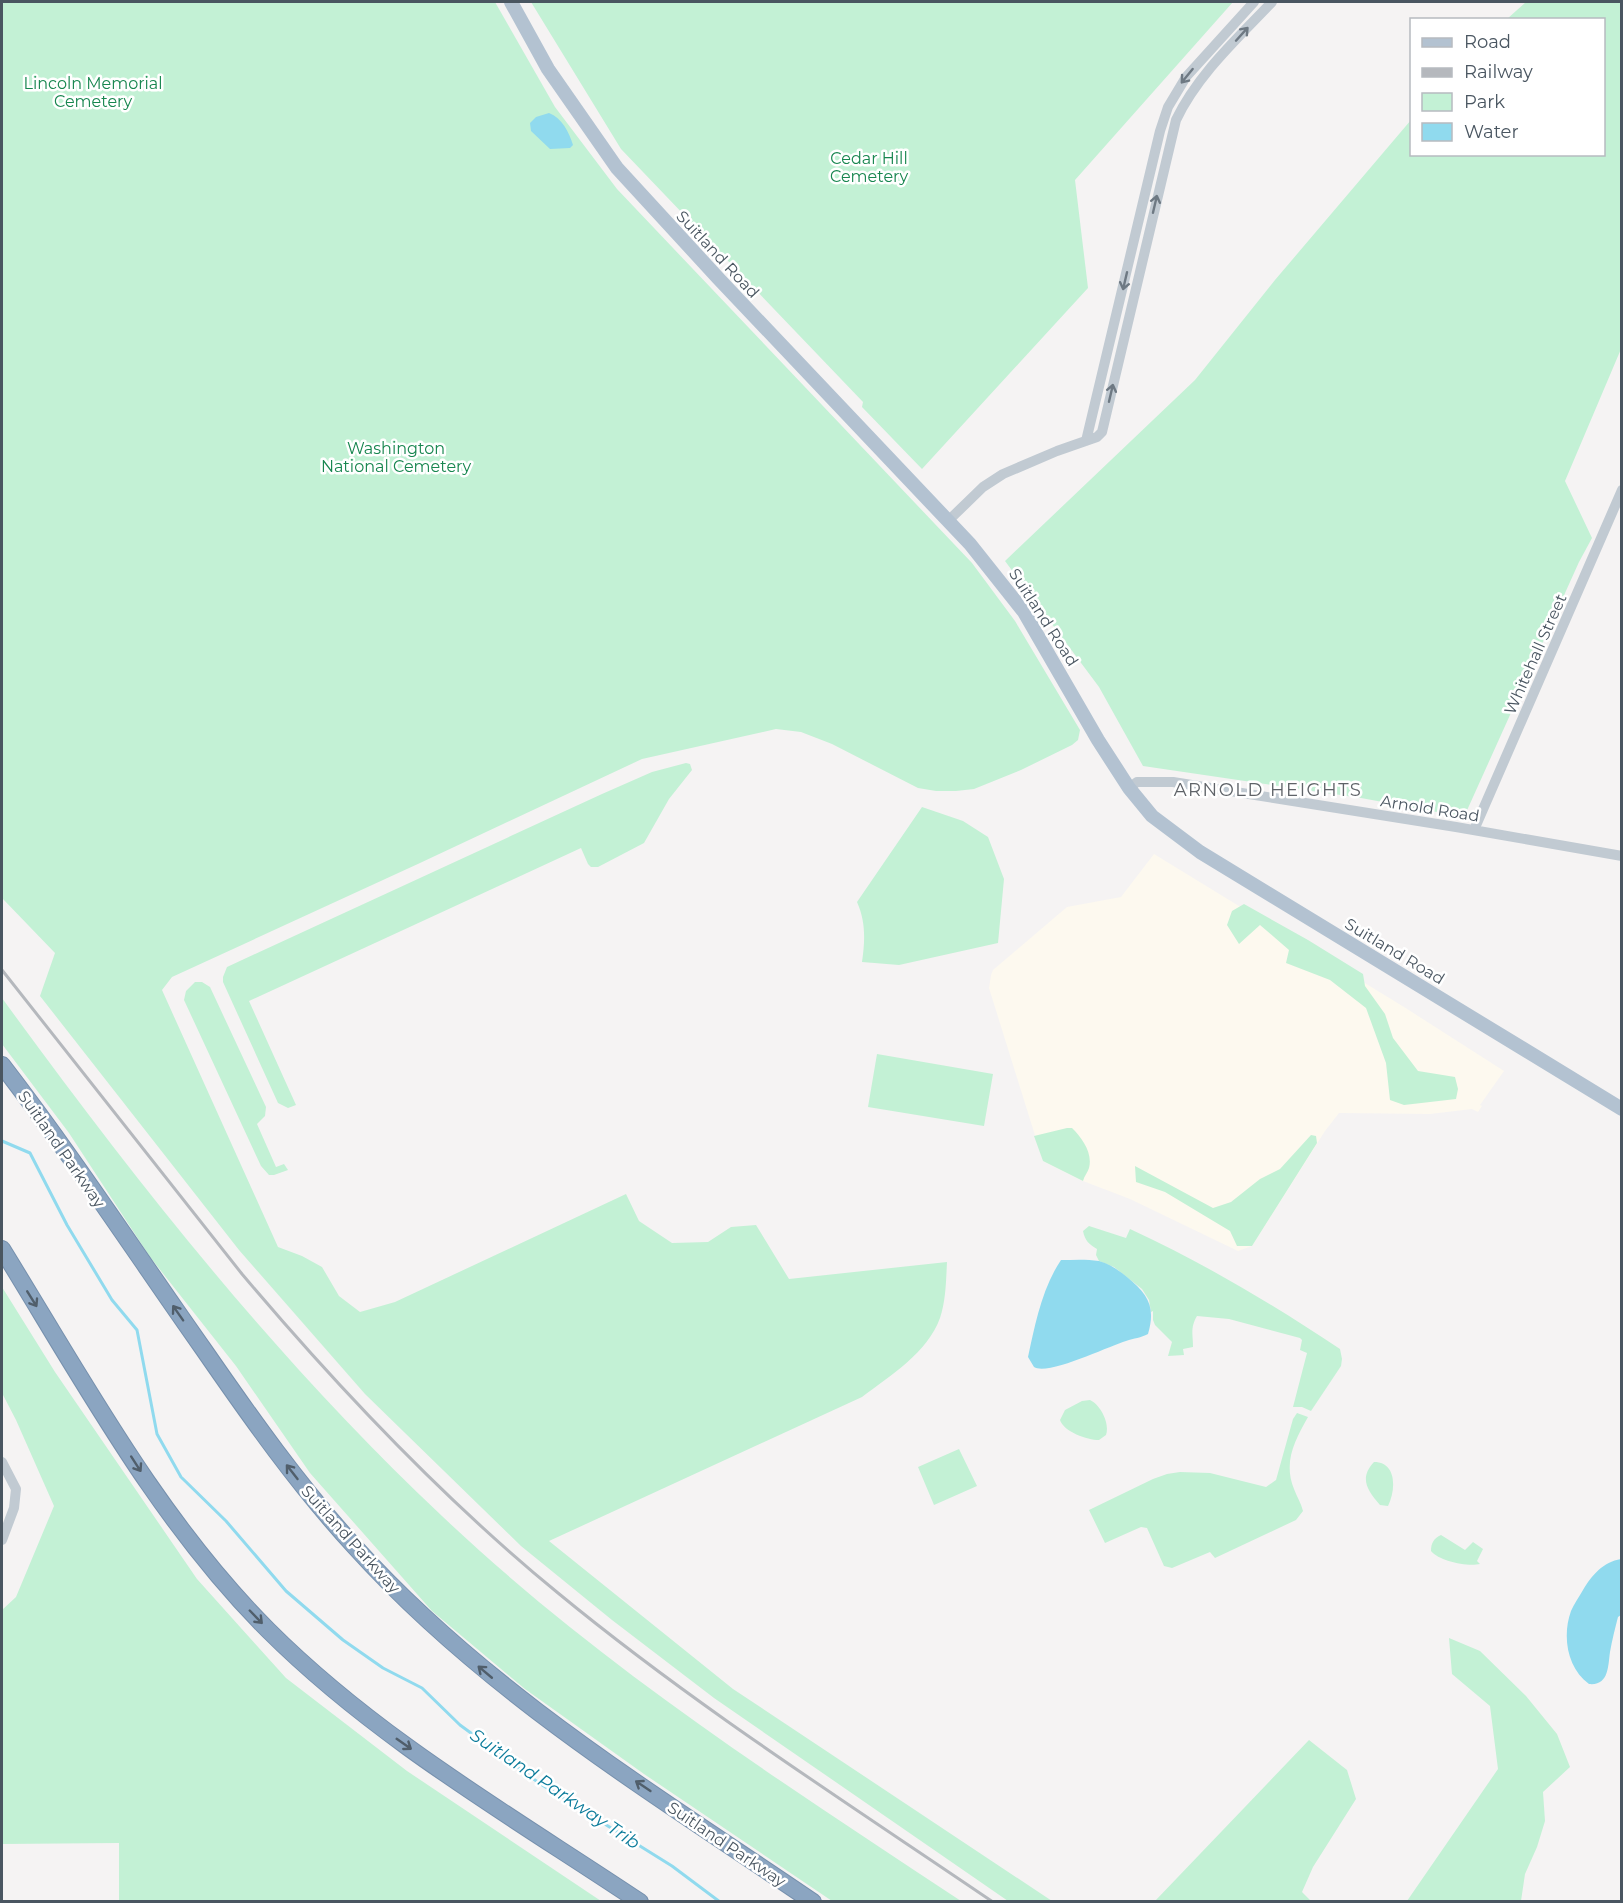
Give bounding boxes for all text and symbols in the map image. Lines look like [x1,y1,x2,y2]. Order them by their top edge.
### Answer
legend [1410,18,1605,156]
one-way arrow [1235,27,1249,42]
text: Road [1464,31,1511,53]
text: Railway [1464,61,1533,83]
one-way arrow [1181,68,1194,84]
park label: Lincoln Memorial Cemetery [23,74,163,111]
text: Park [1464,91,1505,113]
text: Water [1464,121,1519,143]
park label: Cedar Hill Cemetery [830,149,908,186]
one-way arrow [1150,194,1162,213]
street label: Suitland Road [672,207,763,302]
one-way arrow [1118,271,1130,290]
one-way arrow [1106,384,1118,403]
park label: Washington National Cemetery [321,439,471,476]
street label: Suitland Road [1005,565,1082,670]
street label: Whitehall Street [1500,591,1571,717]
district label: ARNOLD HEIGHTS [1174,779,1362,801]
street label: Arnold Road [1379,791,1481,826]
street label: Suitland Road [1342,914,1448,989]
street label: Suitland Parkway [14,1087,109,1212]
one-way arrow [26,1290,39,1307]
one-way arrow [172,1306,184,1322]
one-way arrow [130,1455,143,1472]
one-way arrow [285,1464,298,1480]
street label: Suitland Parkway [297,1482,404,1597]
one-way arrow [249,1610,263,1625]
one-way arrow [477,1665,493,1678]
water label: Suitland Parkway Trib [466,1724,644,1854]
one-way arrow [395,1738,412,1750]
one-way arrow [635,1780,652,1792]
street label: Suitland Parkway [664,1798,790,1891]

